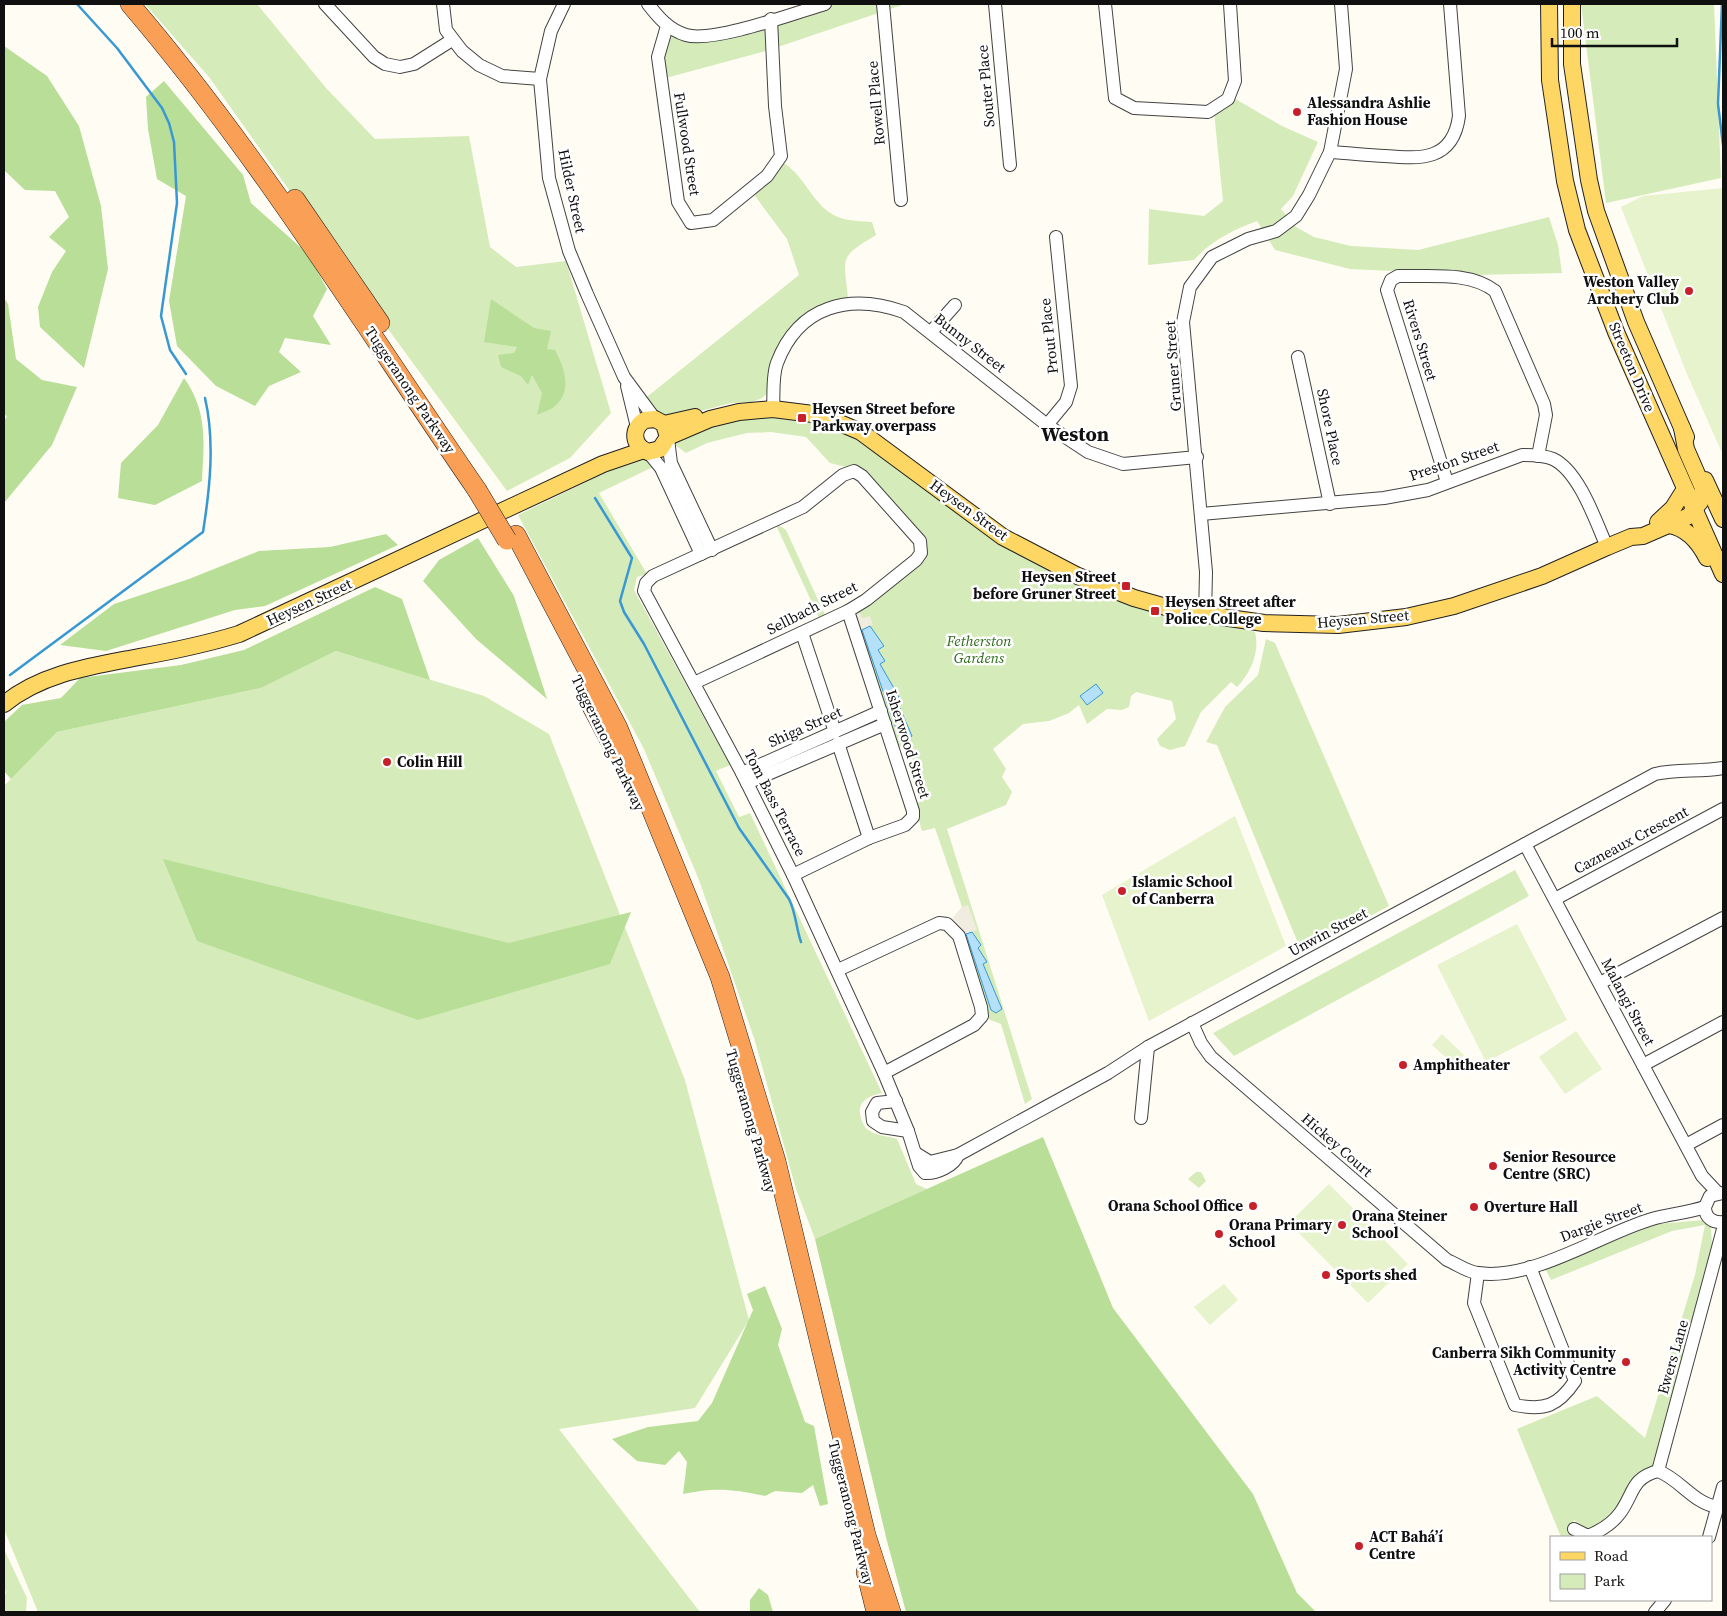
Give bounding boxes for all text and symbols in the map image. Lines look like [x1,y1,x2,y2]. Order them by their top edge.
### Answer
scale bar [1552,15,1677,47]
text: 100 m [1560,22,1600,43]
street label: Souter Place [971,44,1000,128]
street label: Rowell Place [861,60,890,146]
street label: Fullwood Street [669,91,706,197]
place label: Alessandra Ashlie Fashion House [1307,92,1431,130]
marker: Alessandra Ashlie Fashion House [1291,106,1303,118]
street label: Hilder Street [553,147,592,235]
place label: Weston Valley Archery Club [1583,271,1679,309]
marker: Weston Valley Archery Club [1683,285,1695,297]
street label: Prout Place [1034,297,1063,375]
street label: Rivers Street [1398,297,1443,383]
street label: Bunny Street [930,308,1011,377]
street label: Streeton Drive [1604,319,1661,415]
street label: Gruner Street [1159,320,1186,412]
street label: Tuggeranong Parkway [360,322,461,458]
street label: Shore Place [1312,387,1349,468]
place label: Heysen Street before Parkway overpass [812,398,955,436]
marker: Heysen Street before Parkway overpass [796,412,808,424]
district label: Weston [1041,420,1109,448]
street label: Preston Street [1406,435,1502,486]
street label: Heysen Street [926,474,1013,545]
place label: Heysen Street before Gruner Street [973,566,1117,604]
street label: Heysen Street [263,573,355,631]
street label: Sellbach Street [763,576,861,639]
marker: Heysen Street before Gruner Street [1120,580,1132,592]
place label: Heysen Street after Police College [1165,591,1296,629]
street label: Heysen Street [1316,604,1410,633]
marker: Heysen Street after Police College [1149,605,1161,617]
park label: Fetherston Gardens [946,630,1012,668]
street label: Tuggeranong Parkway [566,671,651,815]
street label: Isherwood Street [881,687,936,801]
street label: Shiga Street [765,701,845,752]
street label: Tom Bass Terrace [739,746,812,860]
place label: Colin Hill [397,751,463,772]
marker: Colin Hill [381,756,393,768]
street label: Cazneaux Crescent [1570,800,1692,879]
place label: Islamic School of Canberra [1132,871,1233,909]
marker: Islamic School of Canberra [1116,885,1128,897]
street label: Unwin Street [1285,902,1371,961]
street label: Malangi Street [1597,954,1660,1049]
street label: Tuggeranong Parkway [721,1046,782,1196]
place label: Amphitheater [1413,1054,1510,1075]
marker: Amphitheater [1397,1059,1409,1071]
street label: Hickey Court [1297,1108,1377,1181]
place label: Senior Resource Centre (SRC) [1503,1146,1616,1184]
marker: Senior Resource Centre (SRC) [1487,1160,1499,1172]
place label: Orana School Office [1108,1195,1243,1216]
place label: Overture Hall [1484,1196,1578,1217]
street label: Dargie Street [1557,1196,1645,1247]
marker: Orana School Office [1247,1200,1259,1212]
marker: Overture Hall [1468,1201,1480,1213]
place label: Orana Steiner School [1352,1205,1447,1243]
place label: Orana Primary School [1229,1214,1332,1252]
marker: Orana Steiner School [1336,1219,1348,1231]
marker: Orana Primary School [1213,1228,1225,1240]
place label: Sports shed [1336,1264,1417,1285]
marker: Sports shed [1320,1269,1332,1281]
street label: Ewers Lane [1652,1317,1693,1397]
place label: Canberra Sikh Community Activity Centre [1432,1342,1616,1380]
marker: Canberra Sikh Community Activity Centre [1620,1356,1632,1368]
street label: Tuggeranong Parkway [823,1438,880,1588]
place label: ACT Bahá’í Centre [1369,1526,1443,1564]
legend [1550,1536,1712,1601]
marker: ACT Bahá’í Centre [1353,1540,1365,1552]
text: Road [1594,1545,1628,1566]
text: Park [1594,1570,1626,1591]

